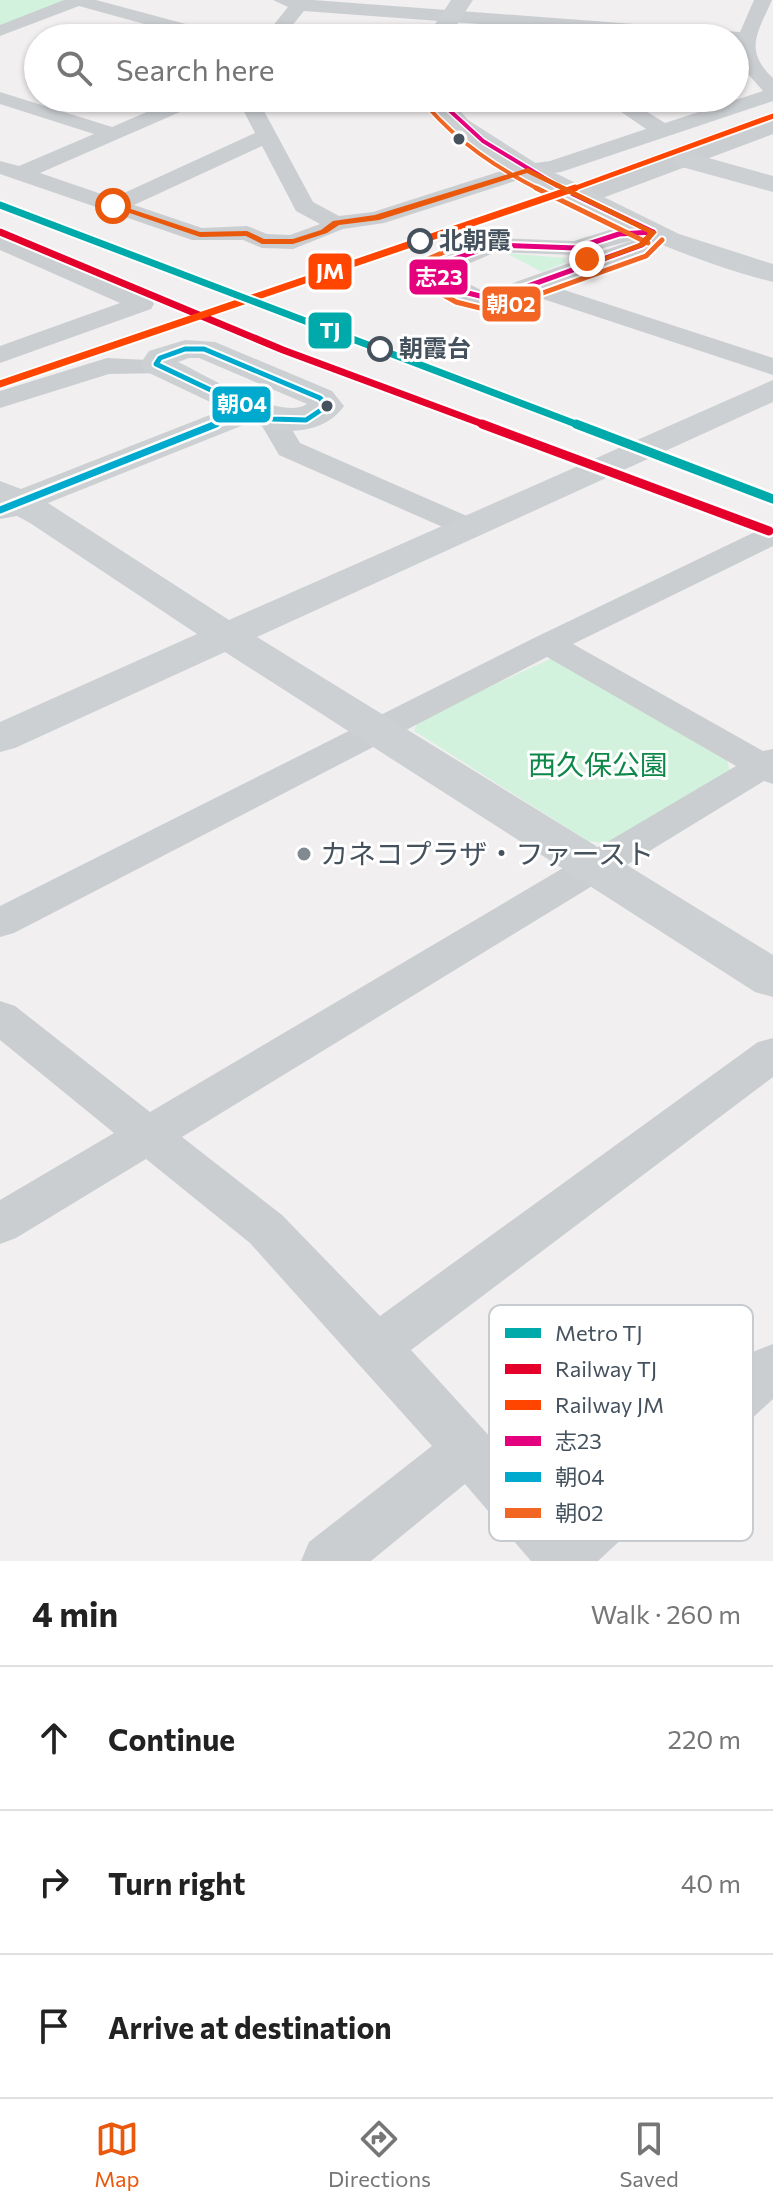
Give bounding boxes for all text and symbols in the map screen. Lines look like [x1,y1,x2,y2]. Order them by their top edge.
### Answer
search box [24,24,749,112]
icon: search [52,46,96,90]
text: Search here [116,50,275,87]
unlabelled marker [451,131,467,147]
route start [95,188,131,224]
place label: 北朝霞 [439,225,511,254]
marker: 北朝霞 [408,229,432,253]
route end [569,241,605,277]
line badge: JM [307,252,353,291]
text: JM [316,257,344,284]
line badge: 志23 [408,258,469,296]
text: 志23 [415,263,463,290]
line badge: 朝02 [481,285,542,323]
text: 朝02 [486,290,536,317]
line badge: TJ [307,311,353,350]
text: TJ [319,316,341,343]
place label: 朝霞台 [399,333,471,362]
marker: 朝霞台 [368,337,392,361]
line badge: 朝04 [211,385,272,424]
text: 朝04 [217,390,267,417]
unlabelled marker [319,398,335,414]
park label: 西久保公園 [528,747,668,781]
place label: カネコプラザ・ファースト [320,836,654,870]
marker: カネコプラザ・ファースト [295,845,313,863]
legend [489,1305,753,1541]
text: Metro TJ [555,1319,643,1346]
text: Railway TJ [555,1355,657,1382]
text: Railway JM [555,1391,664,1418]
text: 志23 [555,1427,602,1454]
text: 朝04 [555,1463,605,1490]
text: 朝02 [555,1499,604,1526]
text: 4 min [32,1592,118,1634]
text: Walk · 260 m [591,1598,741,1629]
icon: ahead [32,1716,76,1760]
text: Continue [108,1720,235,1757]
text: 220 m [668,1723,741,1754]
icon: right [32,1860,76,1904]
text: Turn right [108,1864,245,1901]
text: 40 m [681,1867,741,1898]
icon: arrive [32,2004,76,2048]
text: Arrive at destination [108,2008,392,2045]
tab: Map [94,2117,140,2192]
tab: Directions [328,2117,431,2192]
tab: Saved [619,2117,679,2192]

